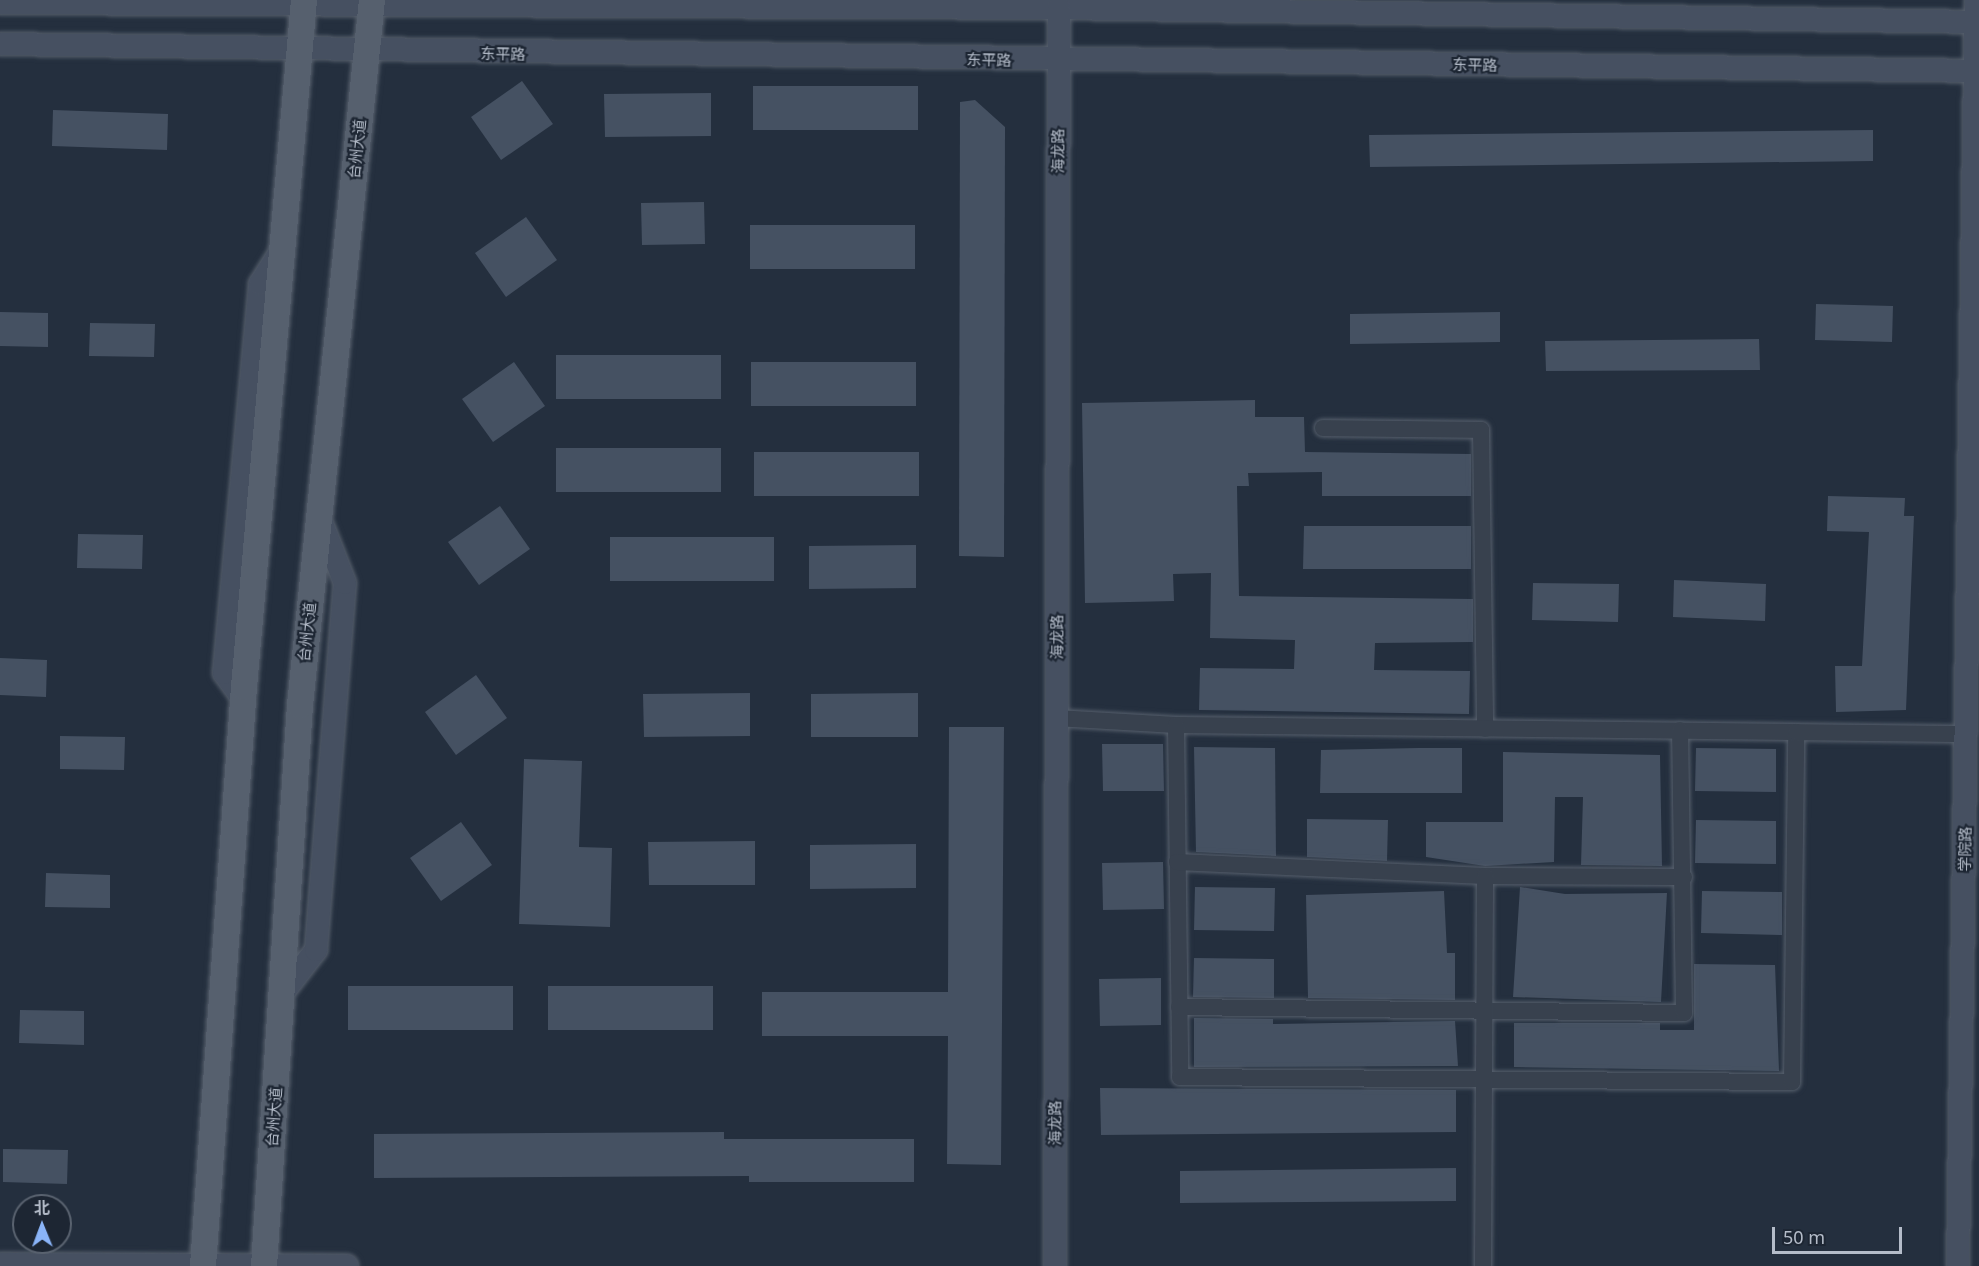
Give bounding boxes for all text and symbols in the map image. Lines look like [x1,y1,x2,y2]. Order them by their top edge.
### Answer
street label: 东平路 [480,45,526,63]
street label: 东平路 [966,51,1012,69]
street label: 东平路 [1452,56,1498,74]
street label: 台州大道 [345,118,369,180]
street label: 海龙路 [1049,129,1067,173]
street label: 台州大道 [295,601,319,663]
street label: 海龙路 [1048,615,1066,659]
street label: 学院路 [1956,826,1974,872]
street label: 台州大道 [263,1086,285,1148]
street label: 海龙路 [1046,1101,1064,1145]
north arrow [12,1194,72,1254]
text: 北 [34,1197,50,1219]
scale bar [1775,1215,1906,1253]
text: 50 m [1783,1225,1825,1249]

